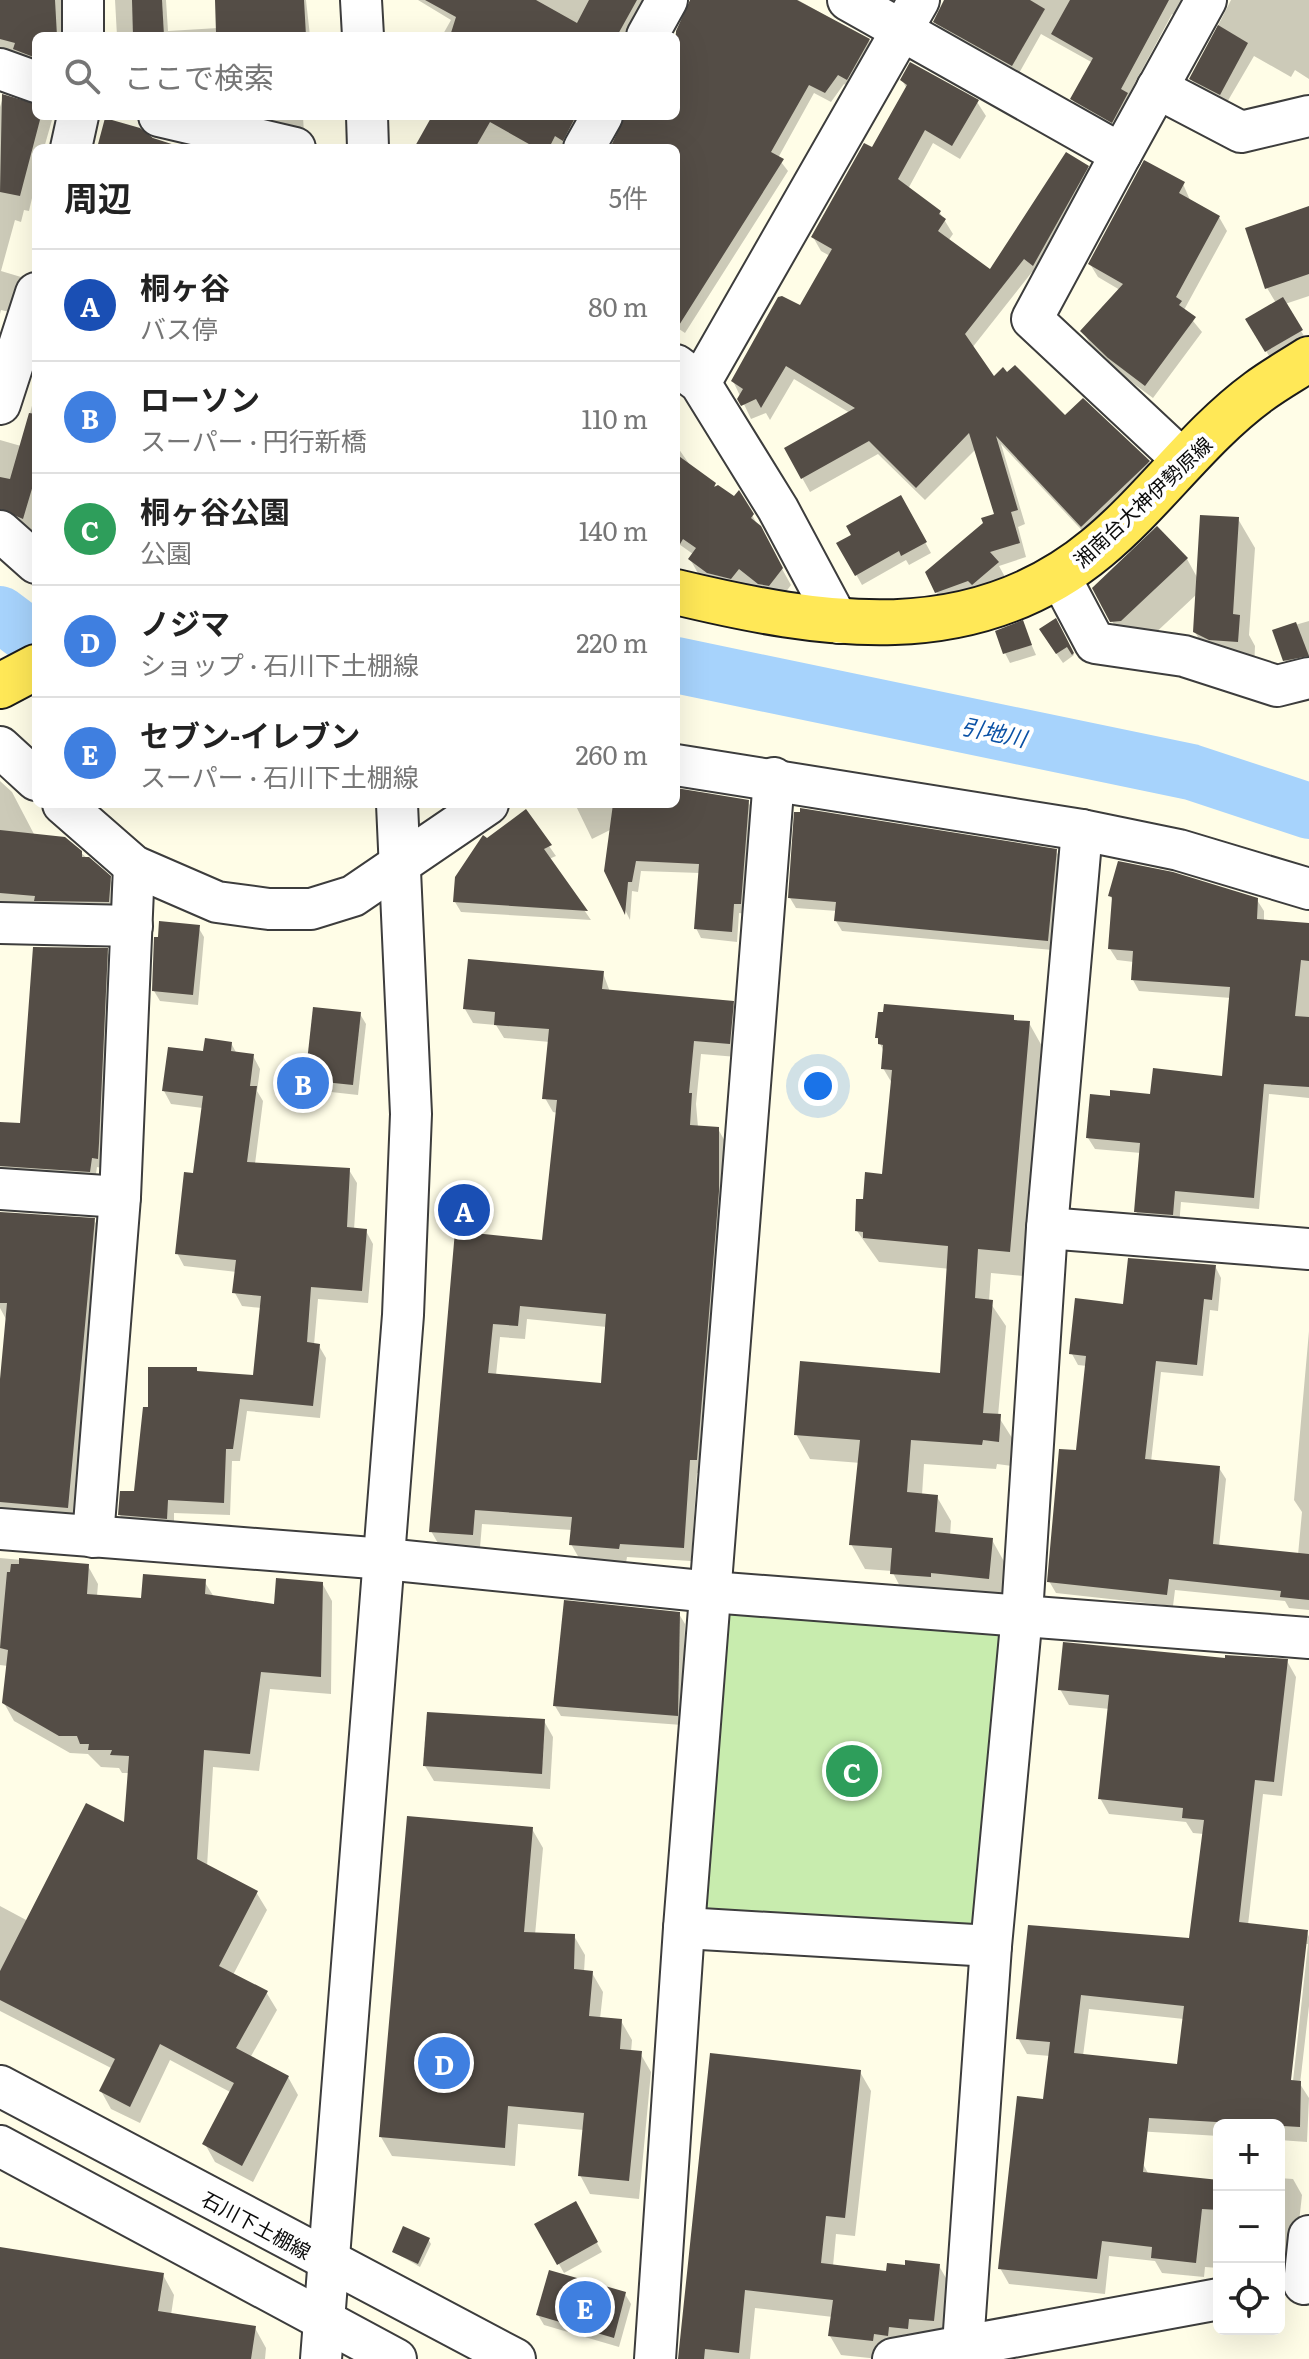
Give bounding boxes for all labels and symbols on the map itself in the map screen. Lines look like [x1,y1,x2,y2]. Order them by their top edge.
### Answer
street label: 湘南台大神伊勢原線 [1066,429,1218,573]
water label: 引地川 [958,708,1032,754]
pin: B [277,1053,329,1113]
your location [798,1066,838,1106]
pin: A [438,1180,490,1240]
pin: C [826,1741,878,1801]
pin: D [418,2033,470,2093]
street label: 石川下土棚線 [197,2183,317,2265]
pin: E [559,2277,611,2337]

